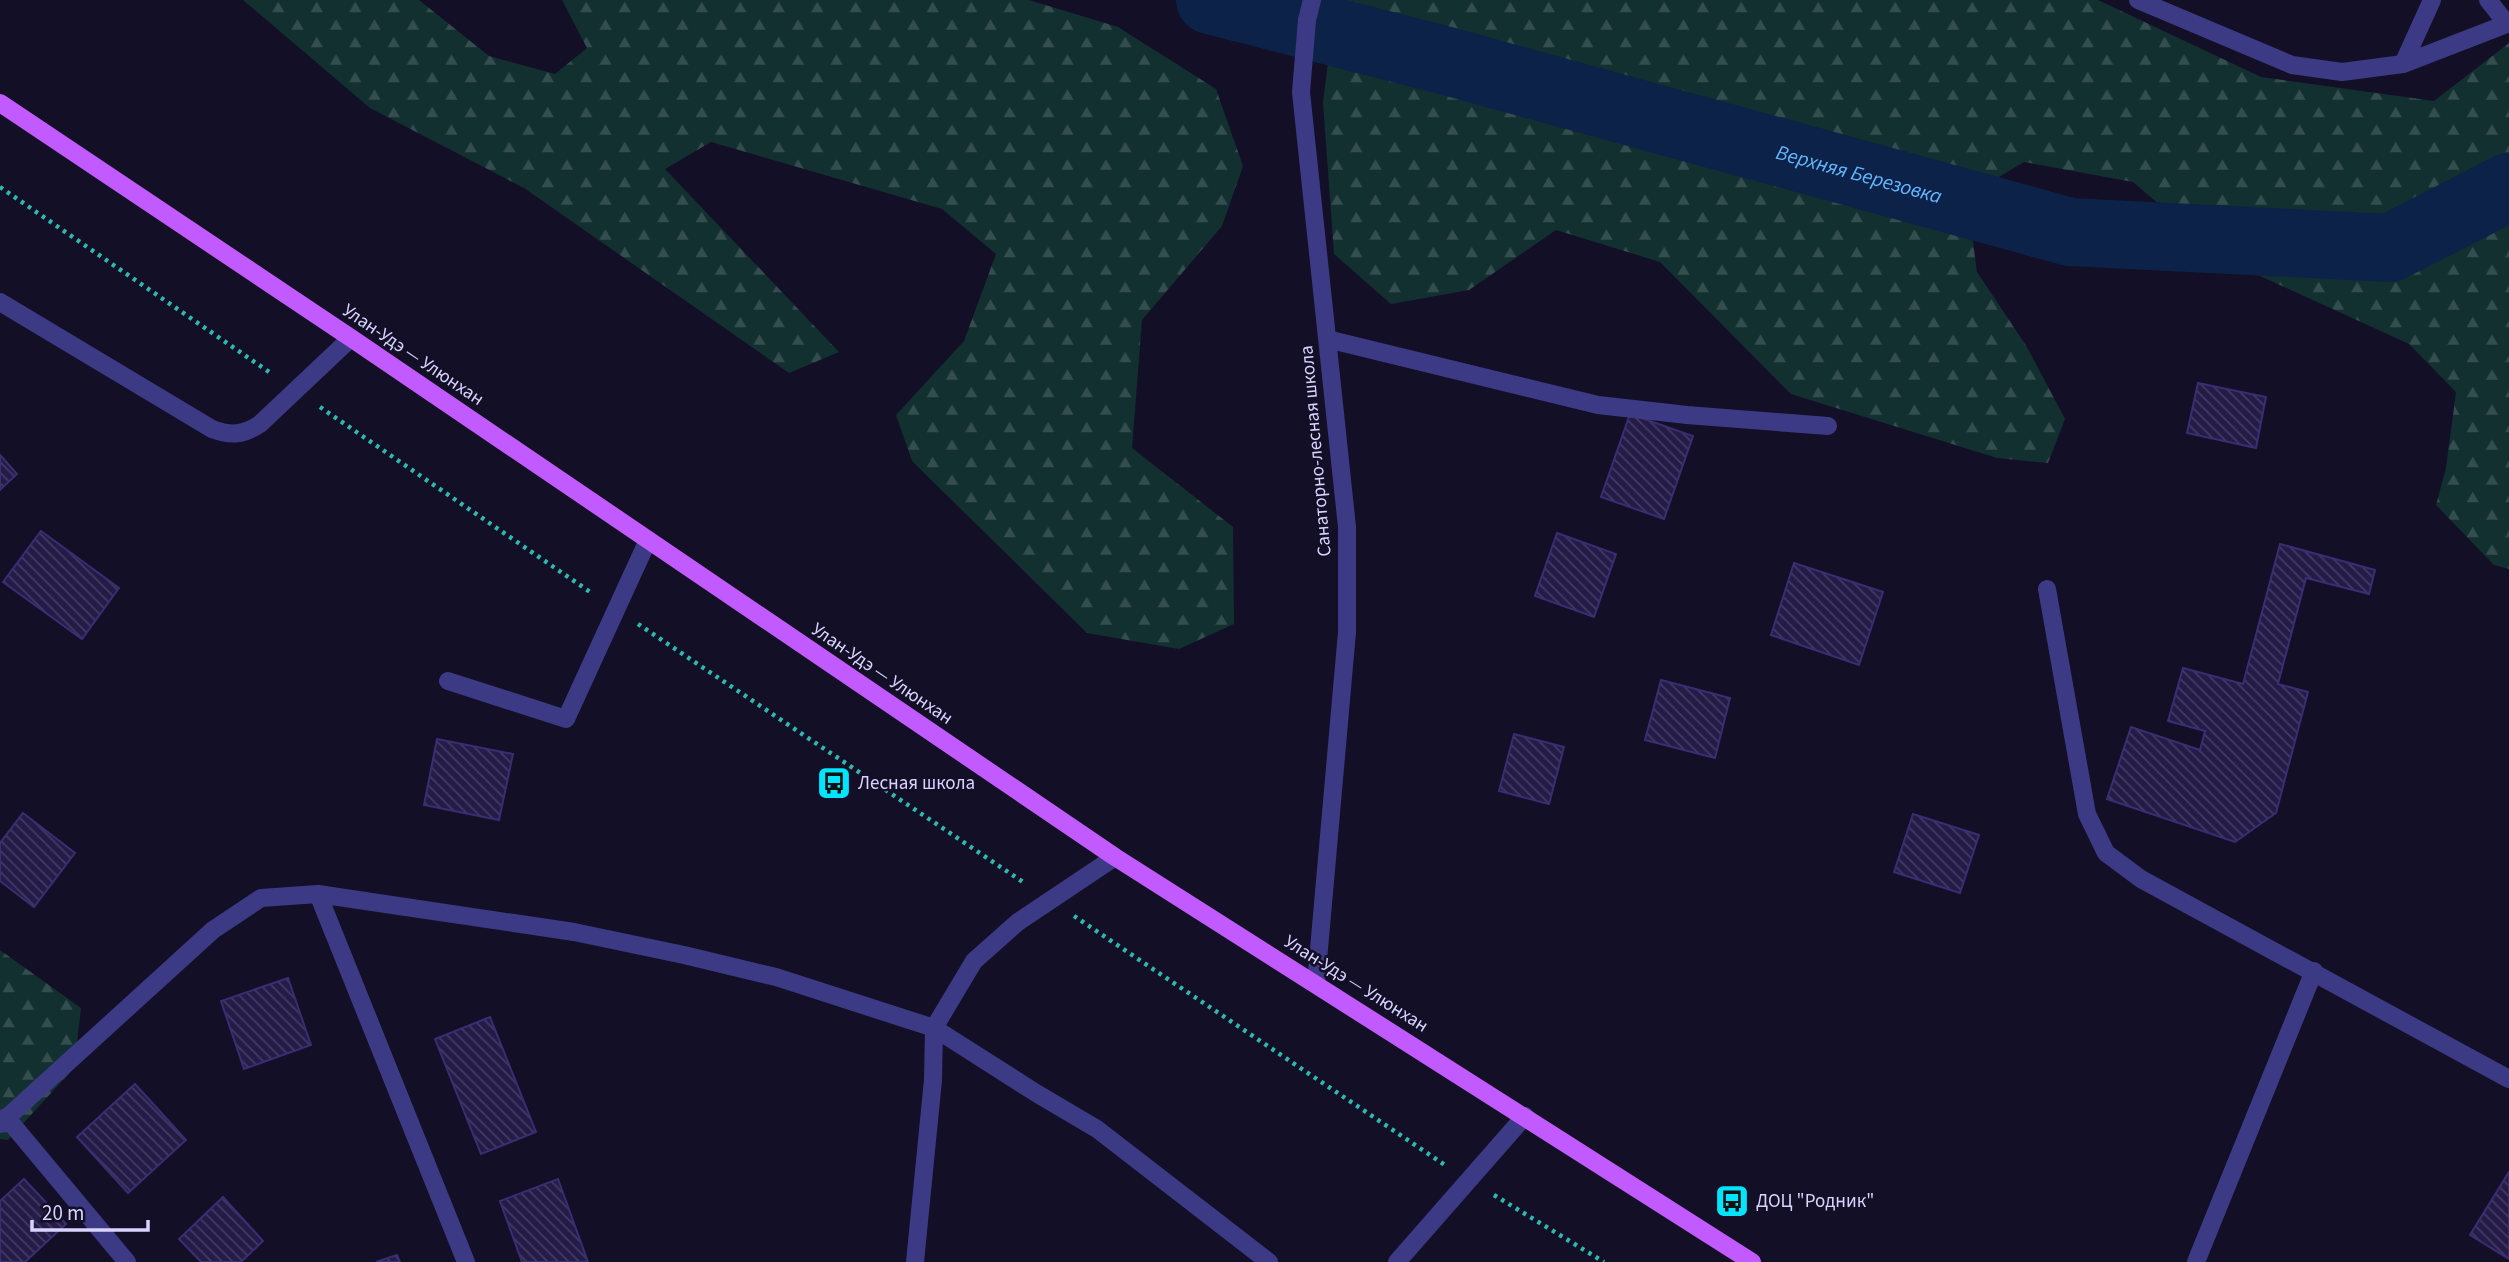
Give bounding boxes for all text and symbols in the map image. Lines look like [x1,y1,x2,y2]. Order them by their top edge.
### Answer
water label: Верхняя Березовка [1773,137,1945,211]
street label: Улан-Удэ — Улюнхан [337,297,489,413]
street label: Санаторно-лесная школа [1293,344,1339,558]
street label: Улан-Удэ — Улюнхан [806,616,958,732]
bus stop icon: Лесная школа [815,764,853,802]
place label: Лесная школа [858,770,975,797]
street label: Улан-Удэ — Улюнхан [1279,929,1433,1039]
bus stop icon: ДОЦ "Родник" [1713,1182,1751,1220]
scale bar [32,1188,147,1232]
place label: ДОЦ "Родник" [1756,1188,1874,1215]
text: 20 m [42,1198,84,1228]

